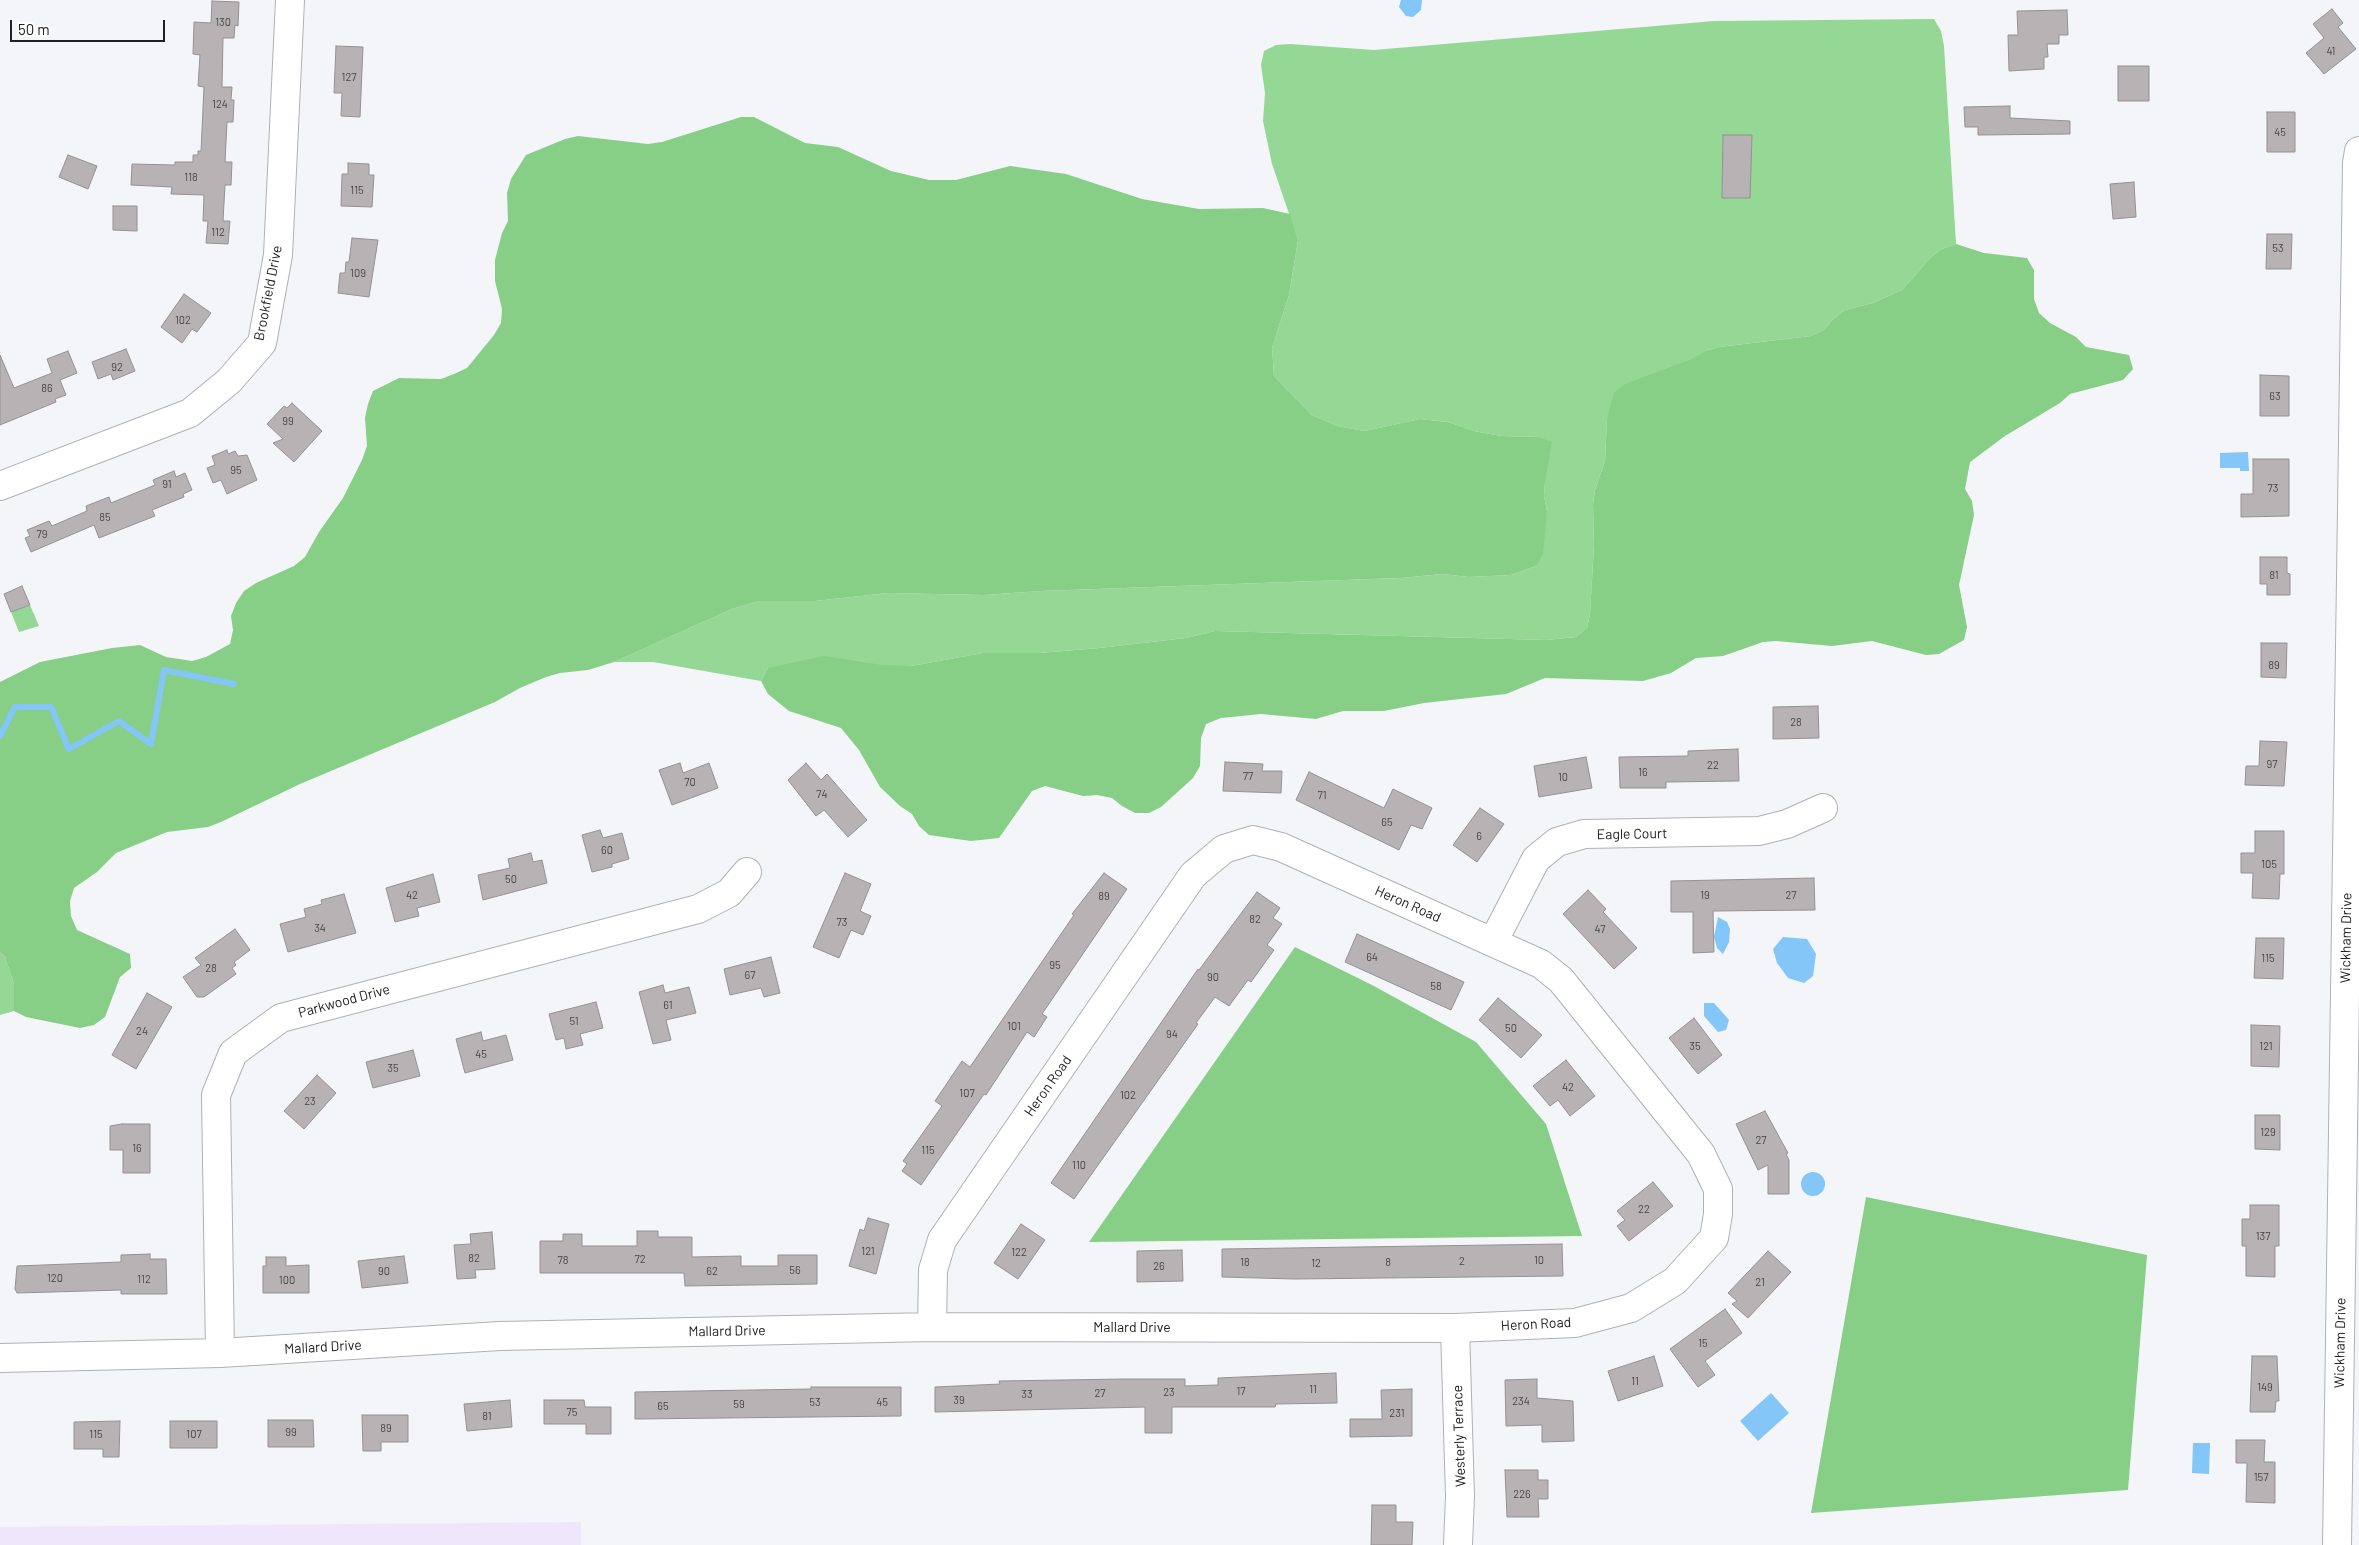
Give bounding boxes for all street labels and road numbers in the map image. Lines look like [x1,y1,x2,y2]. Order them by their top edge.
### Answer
street label: Brookfield Drive [251,244,285,342]
street label: Eagle Court [1597,825,1667,843]
street label: Heron Road [1372,882,1444,926]
street label: Wickham Drive [2337,893,2355,983]
street label: Parkwood Drive [296,981,392,1021]
street label: Heron Road [1021,1052,1075,1120]
street label: Wickham Drive [2331,1298,2349,1388]
street label: Heron Road [1500,1314,1572,1334]
street label: Mallard Drive [1093,1319,1171,1335]
street label: Mallard Drive [688,1322,766,1340]
street label: Mallard Drive [284,1337,362,1357]
street label: Westerly Terrace [1449,1385,1469,1487]

